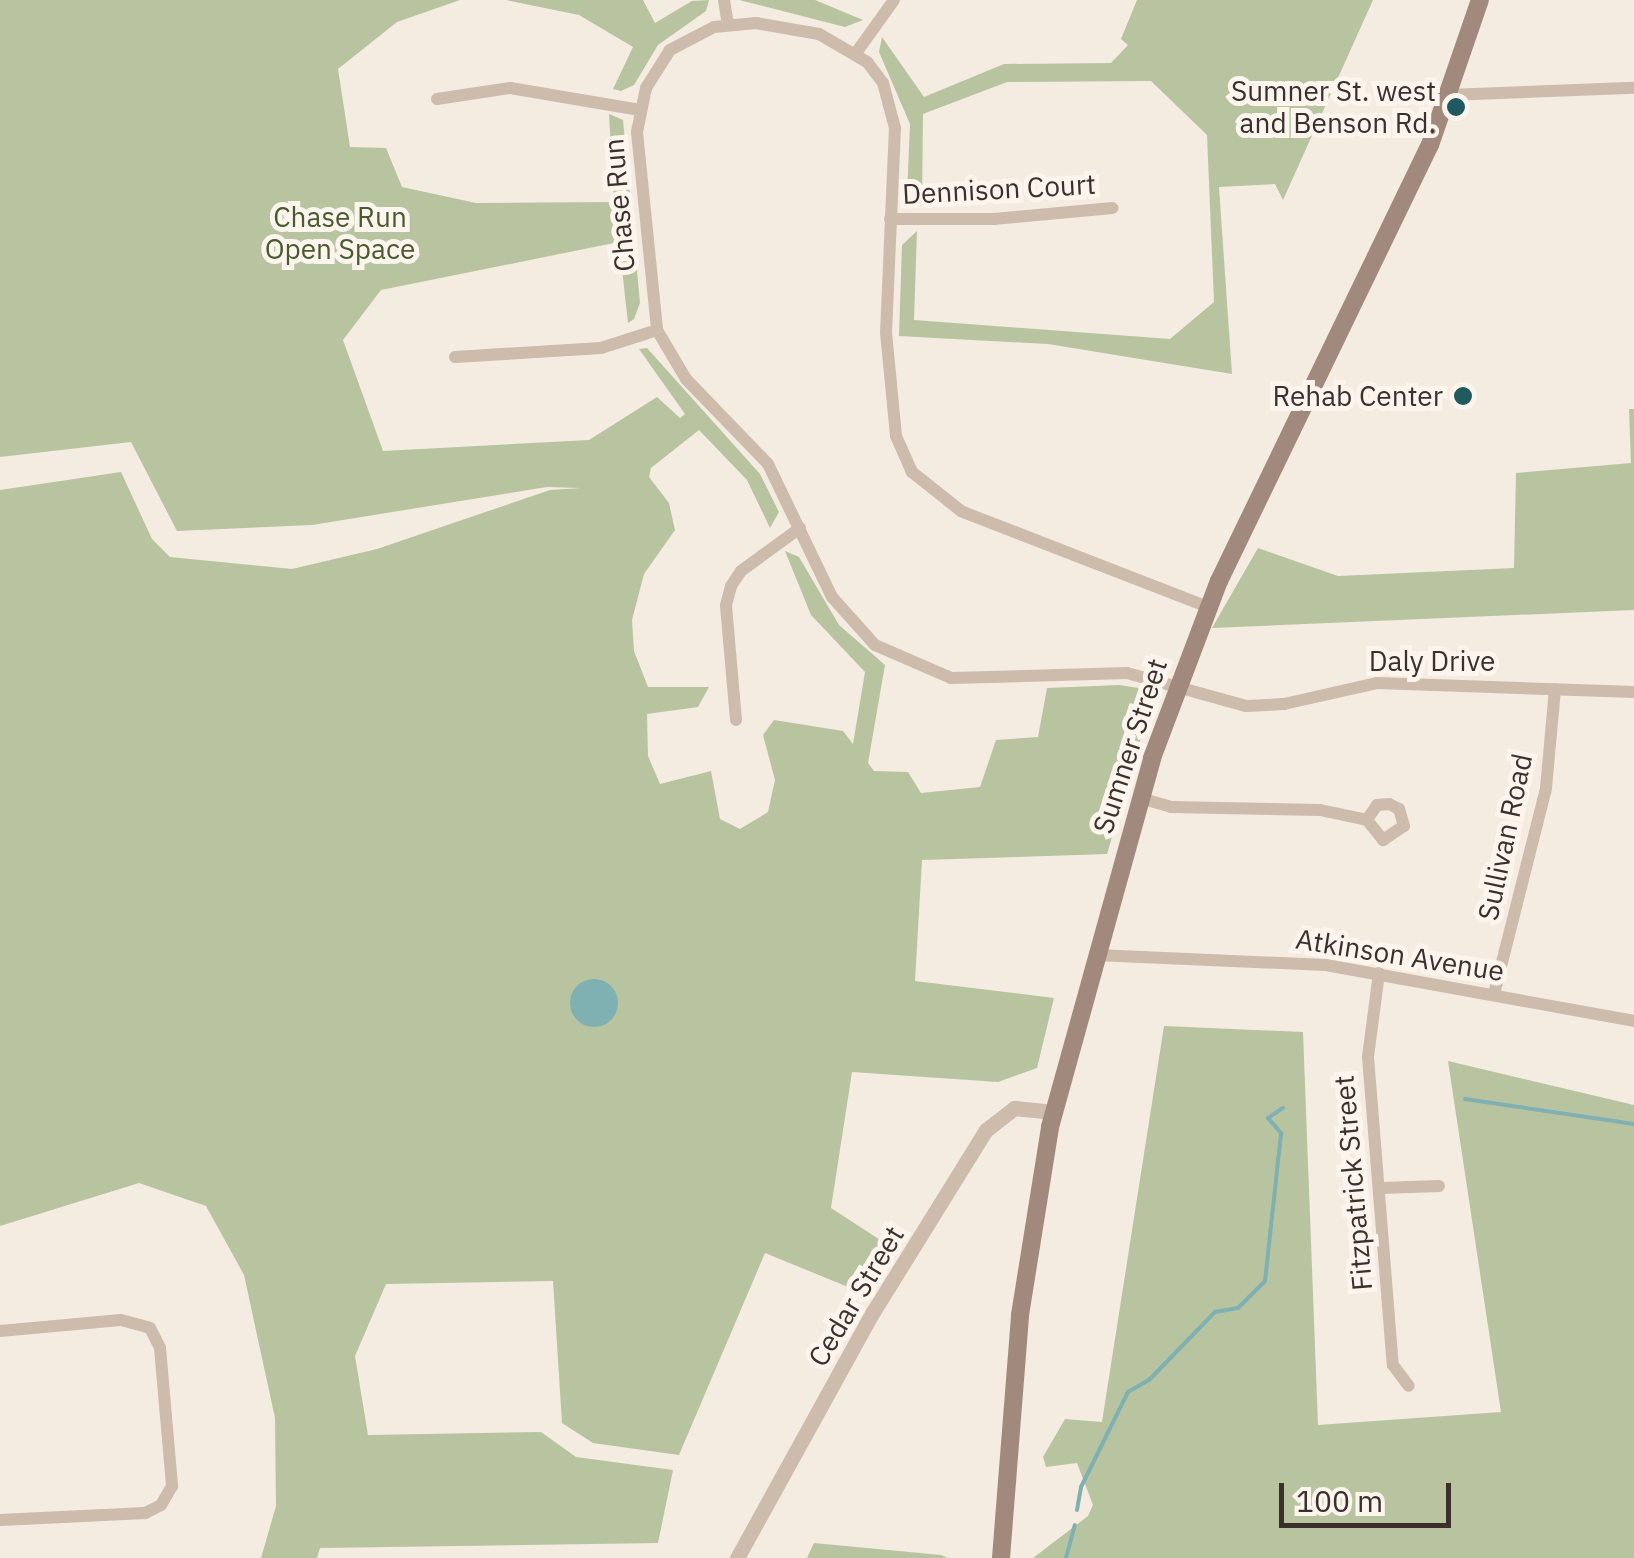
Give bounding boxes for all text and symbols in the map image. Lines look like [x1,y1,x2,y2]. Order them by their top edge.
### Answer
place label: Sumner St. west and Benson Rd. [1231,74,1436,140]
marker: Sumner St. west and Benson Rd. [1445,96,1467,118]
street label: Chase Run [596,137,642,273]
street label: Dennison Court [901,167,1097,211]
park label: Chase Run Open Space [265,200,415,266]
place label: Rehab Center [1272,379,1443,413]
marker: Rehab Center [1452,385,1474,407]
street label: Daly Drive [1369,644,1495,678]
street label: Sumner Street [1086,654,1174,838]
street label: Sullivan Road [1471,751,1539,923]
street label: Atkinson Avenue [1293,922,1507,988]
street label: Fitzpatrick Street [1327,1074,1379,1292]
street label: Cedar Street [801,1220,911,1372]
scale bar [1284,1463,1456,1525]
text: 100 m [1296,1481,1383,1520]

